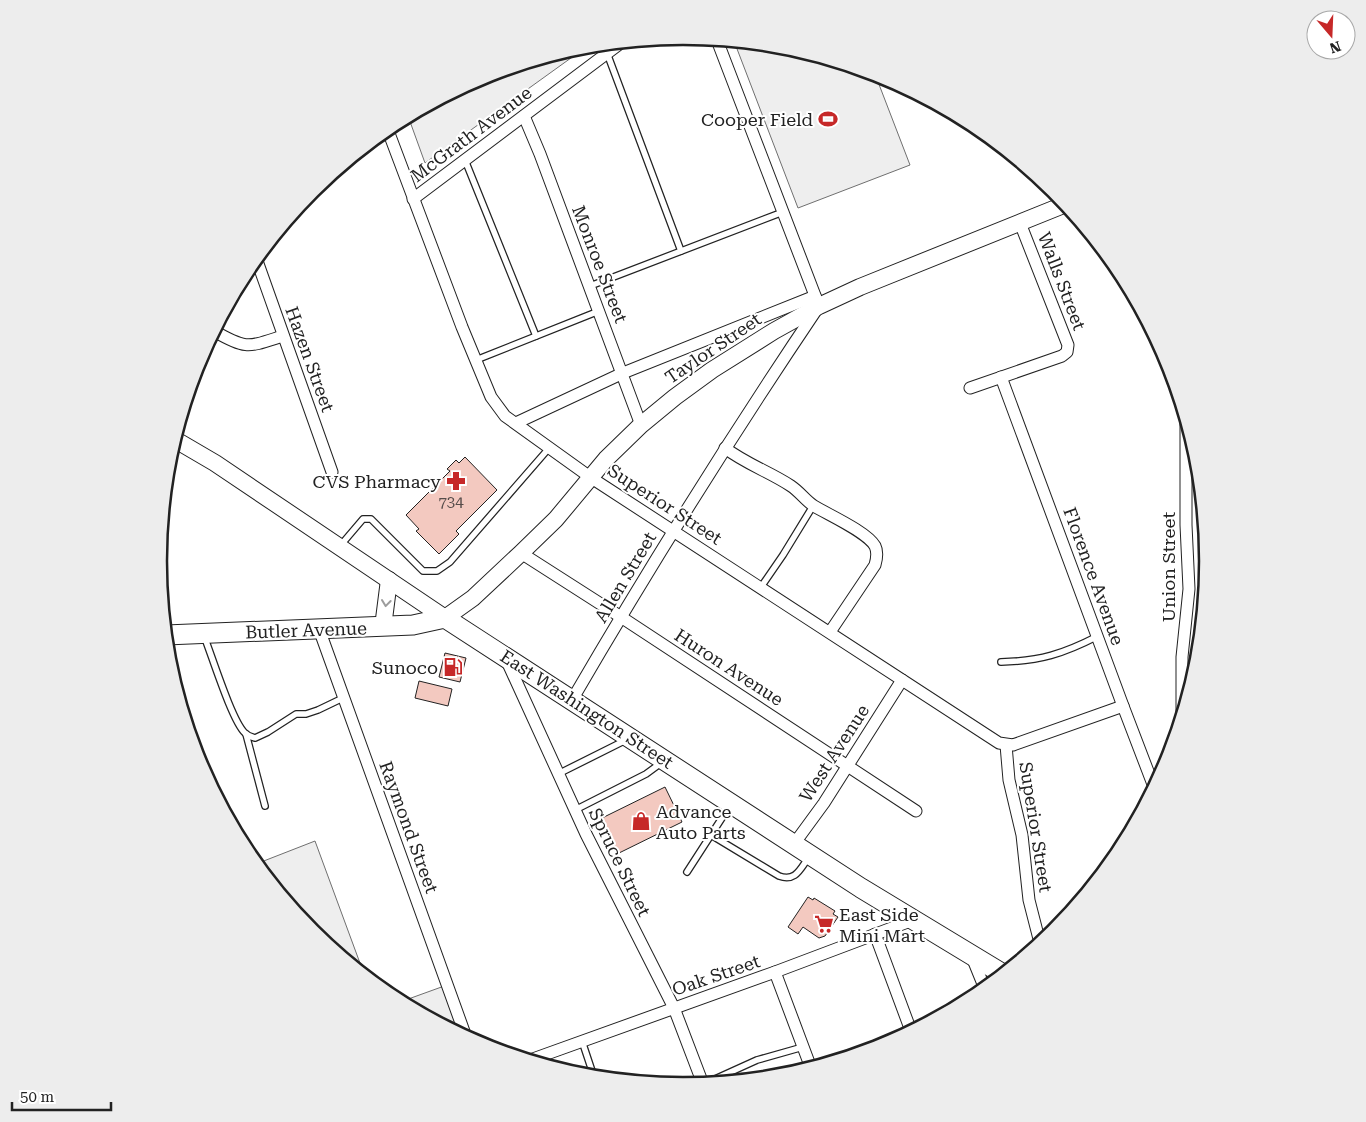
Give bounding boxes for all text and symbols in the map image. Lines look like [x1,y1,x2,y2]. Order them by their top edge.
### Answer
north arrow [1306,10,1356,60]
text: N [1327,38,1343,57]
street label: McGrath Avenue [406,82,536,186]
sports icon: Cooper Field [817,108,839,130]
place label: Cooper Field [701,109,813,130]
street label: Monroe Street [568,202,632,326]
street label: Walls Street [1034,229,1090,333]
street label: Hazen Street [281,303,339,415]
street label: Taylor Street [661,308,765,388]
street label: Superior Street [604,459,726,549]
pharmacy icon: CVS Pharmacy [445,470,467,492]
place label: CVS Pharmacy [313,471,441,492]
house number: 734 [438,493,464,511]
street label: Florence Avenue [1059,504,1129,648]
street label: Union Street [1158,512,1179,622]
street label: Allen Street [590,528,660,626]
one-way arrow [381,599,392,607]
street label: Butler Avenue [245,617,367,643]
street label: Huron Avenue [671,624,787,710]
street label: East Washington Street [497,645,678,773]
fuel station icon: Sunoco [442,656,464,678]
place label: Sunoco [372,657,438,678]
street label: West Avenue [795,700,873,806]
street label: Raymond Street [375,758,443,896]
street label: Superior Street [1015,760,1057,894]
place label: Advance Auto Parts [656,801,746,843]
street label: Spruce Street [585,804,655,920]
shop icon: Advance Auto Parts [630,810,652,832]
place label: East Side Mini Mart [839,904,925,946]
supermarket icon: East Side Mini Mart [813,913,835,935]
street label: Oak Street [669,950,763,1000]
scale bar [12,1080,111,1112]
text: 50 m [20,1088,55,1106]

